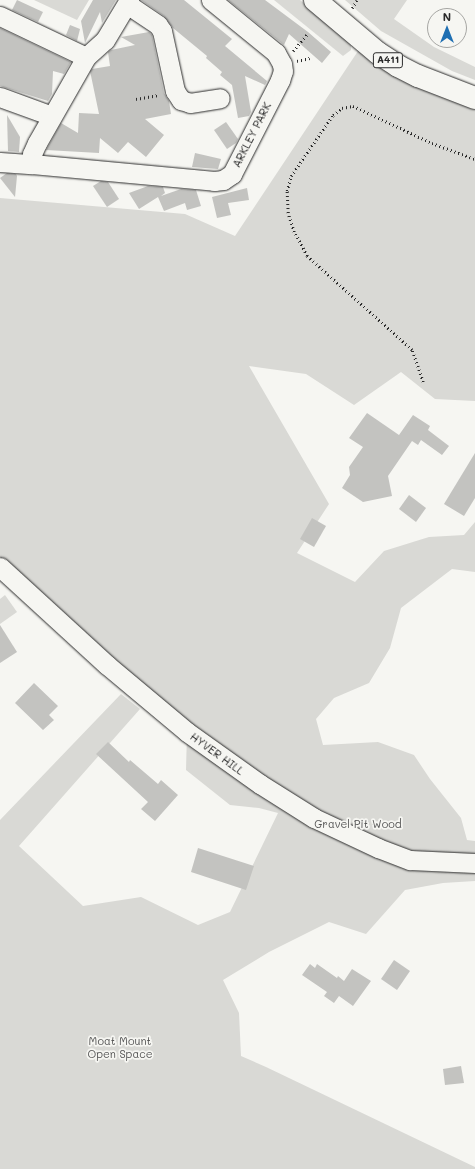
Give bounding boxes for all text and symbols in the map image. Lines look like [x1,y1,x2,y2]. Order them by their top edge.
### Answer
north arrow [427,8,467,48]
text: N [443,9,451,24]
road number: A411 [372,52,404,68]
street label: ARKLEY PARK [230,100,274,170]
street label: HYVER HILL [188,730,246,778]
park label: Gravel Pit Wood [314,817,402,831]
park label: Moat Mount Open Space [87,1035,153,1061]

